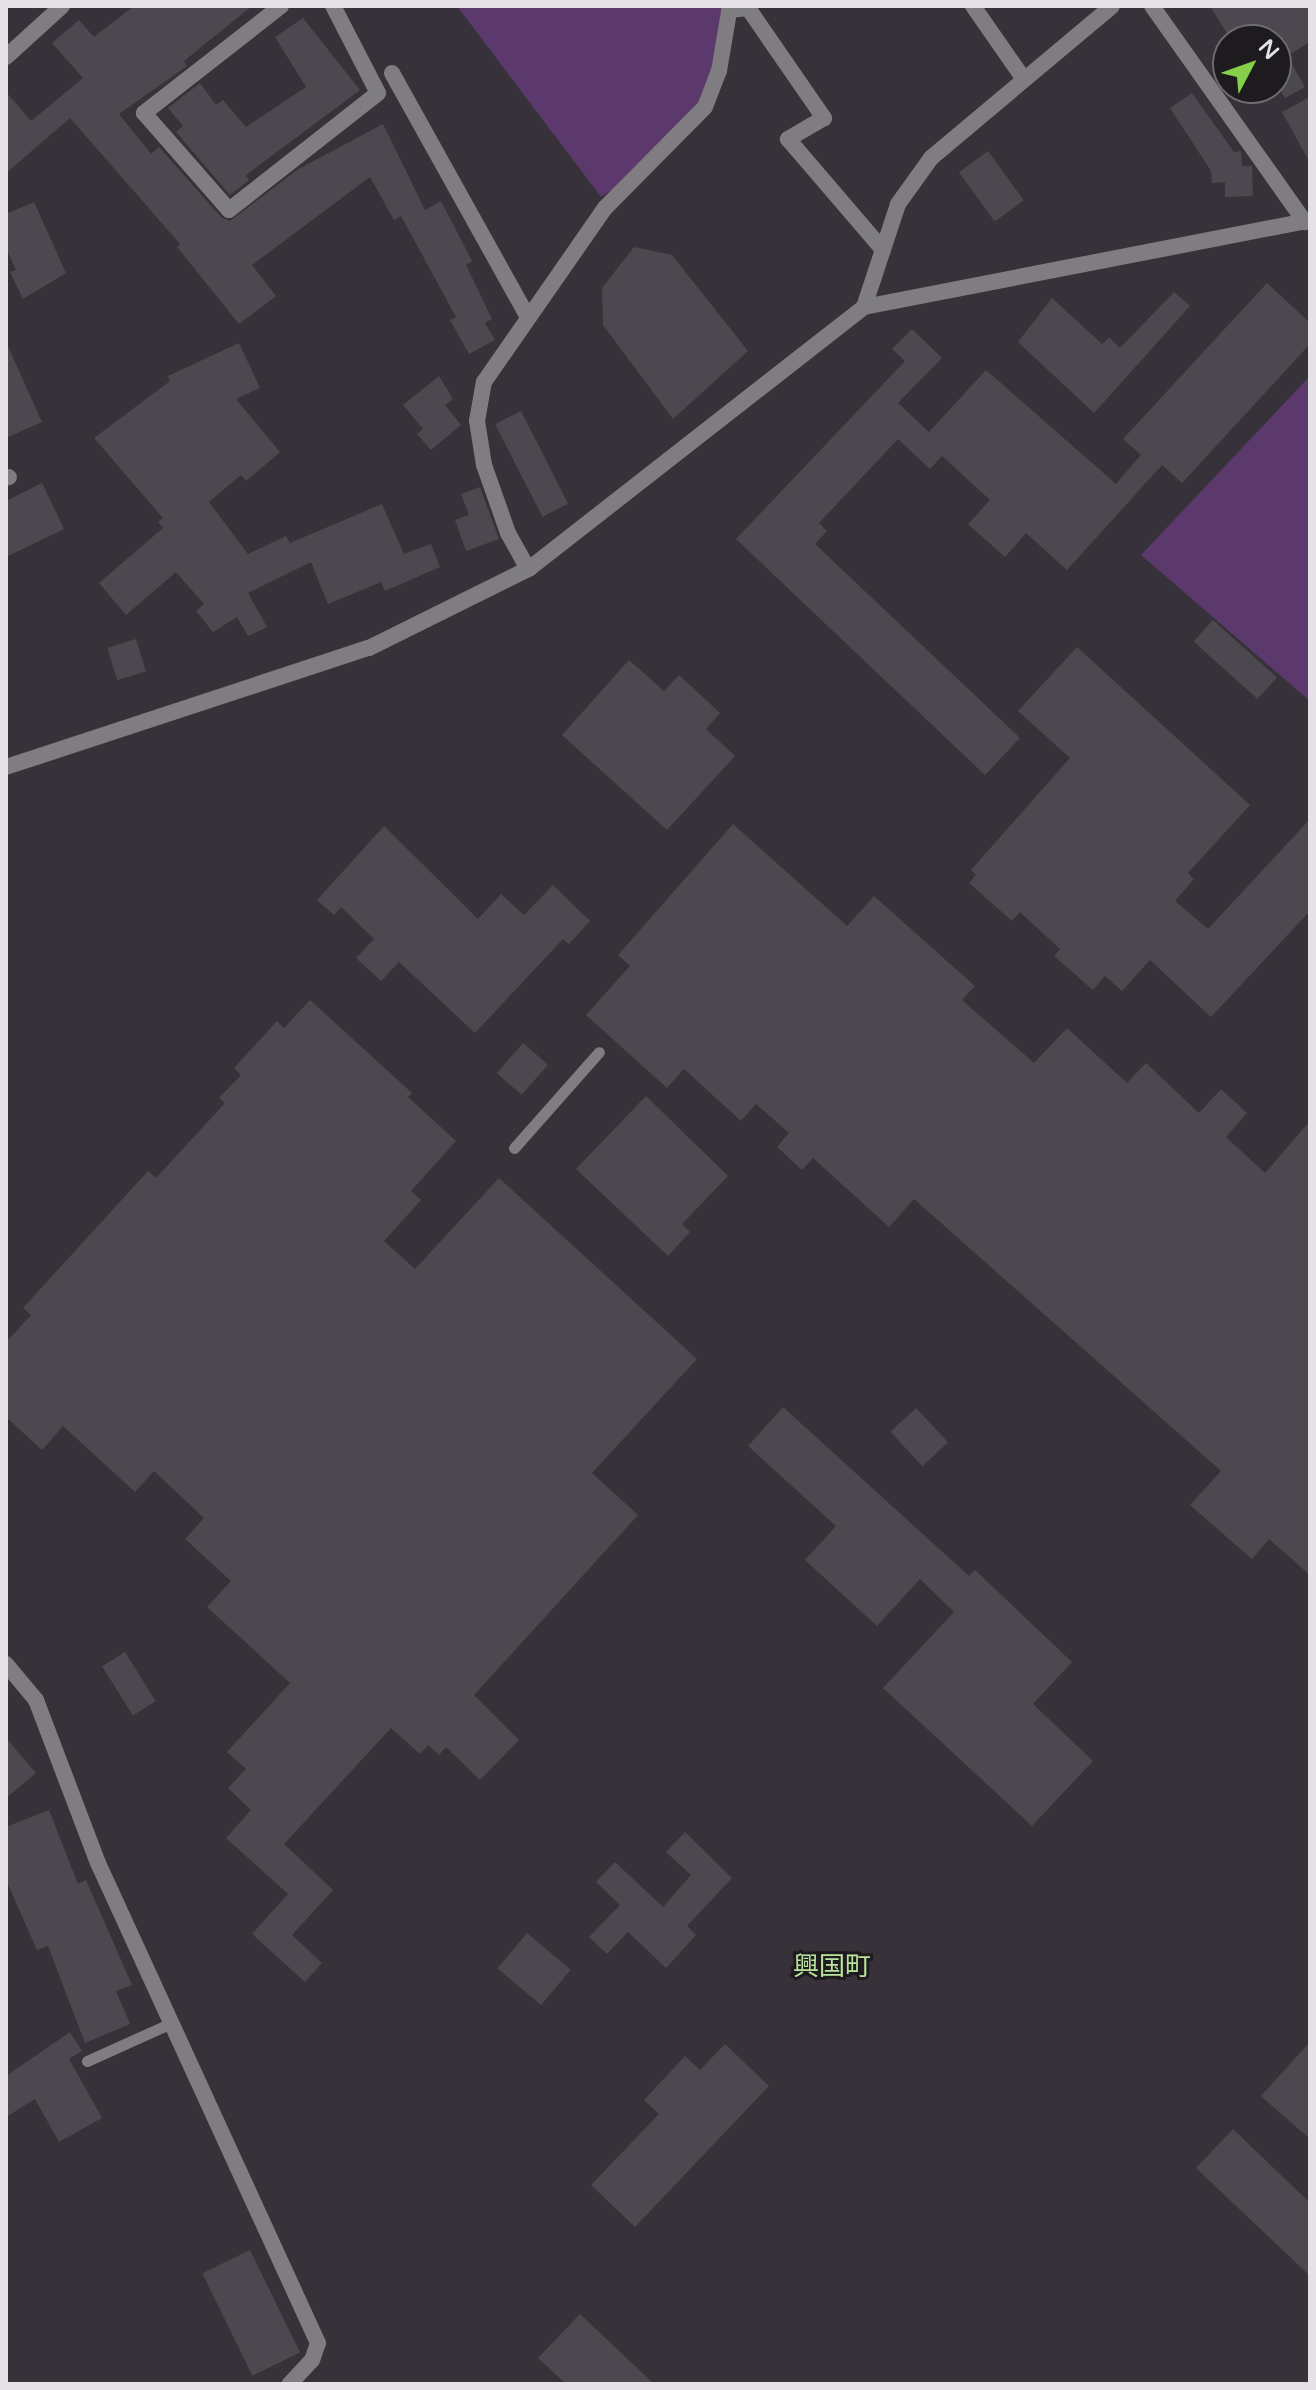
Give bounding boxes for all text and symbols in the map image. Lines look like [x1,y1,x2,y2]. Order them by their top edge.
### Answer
north arrow [1212,24,1292,104]
text: N [1253,34,1284,65]
district label: 興国町 [793,1951,871,1983]

